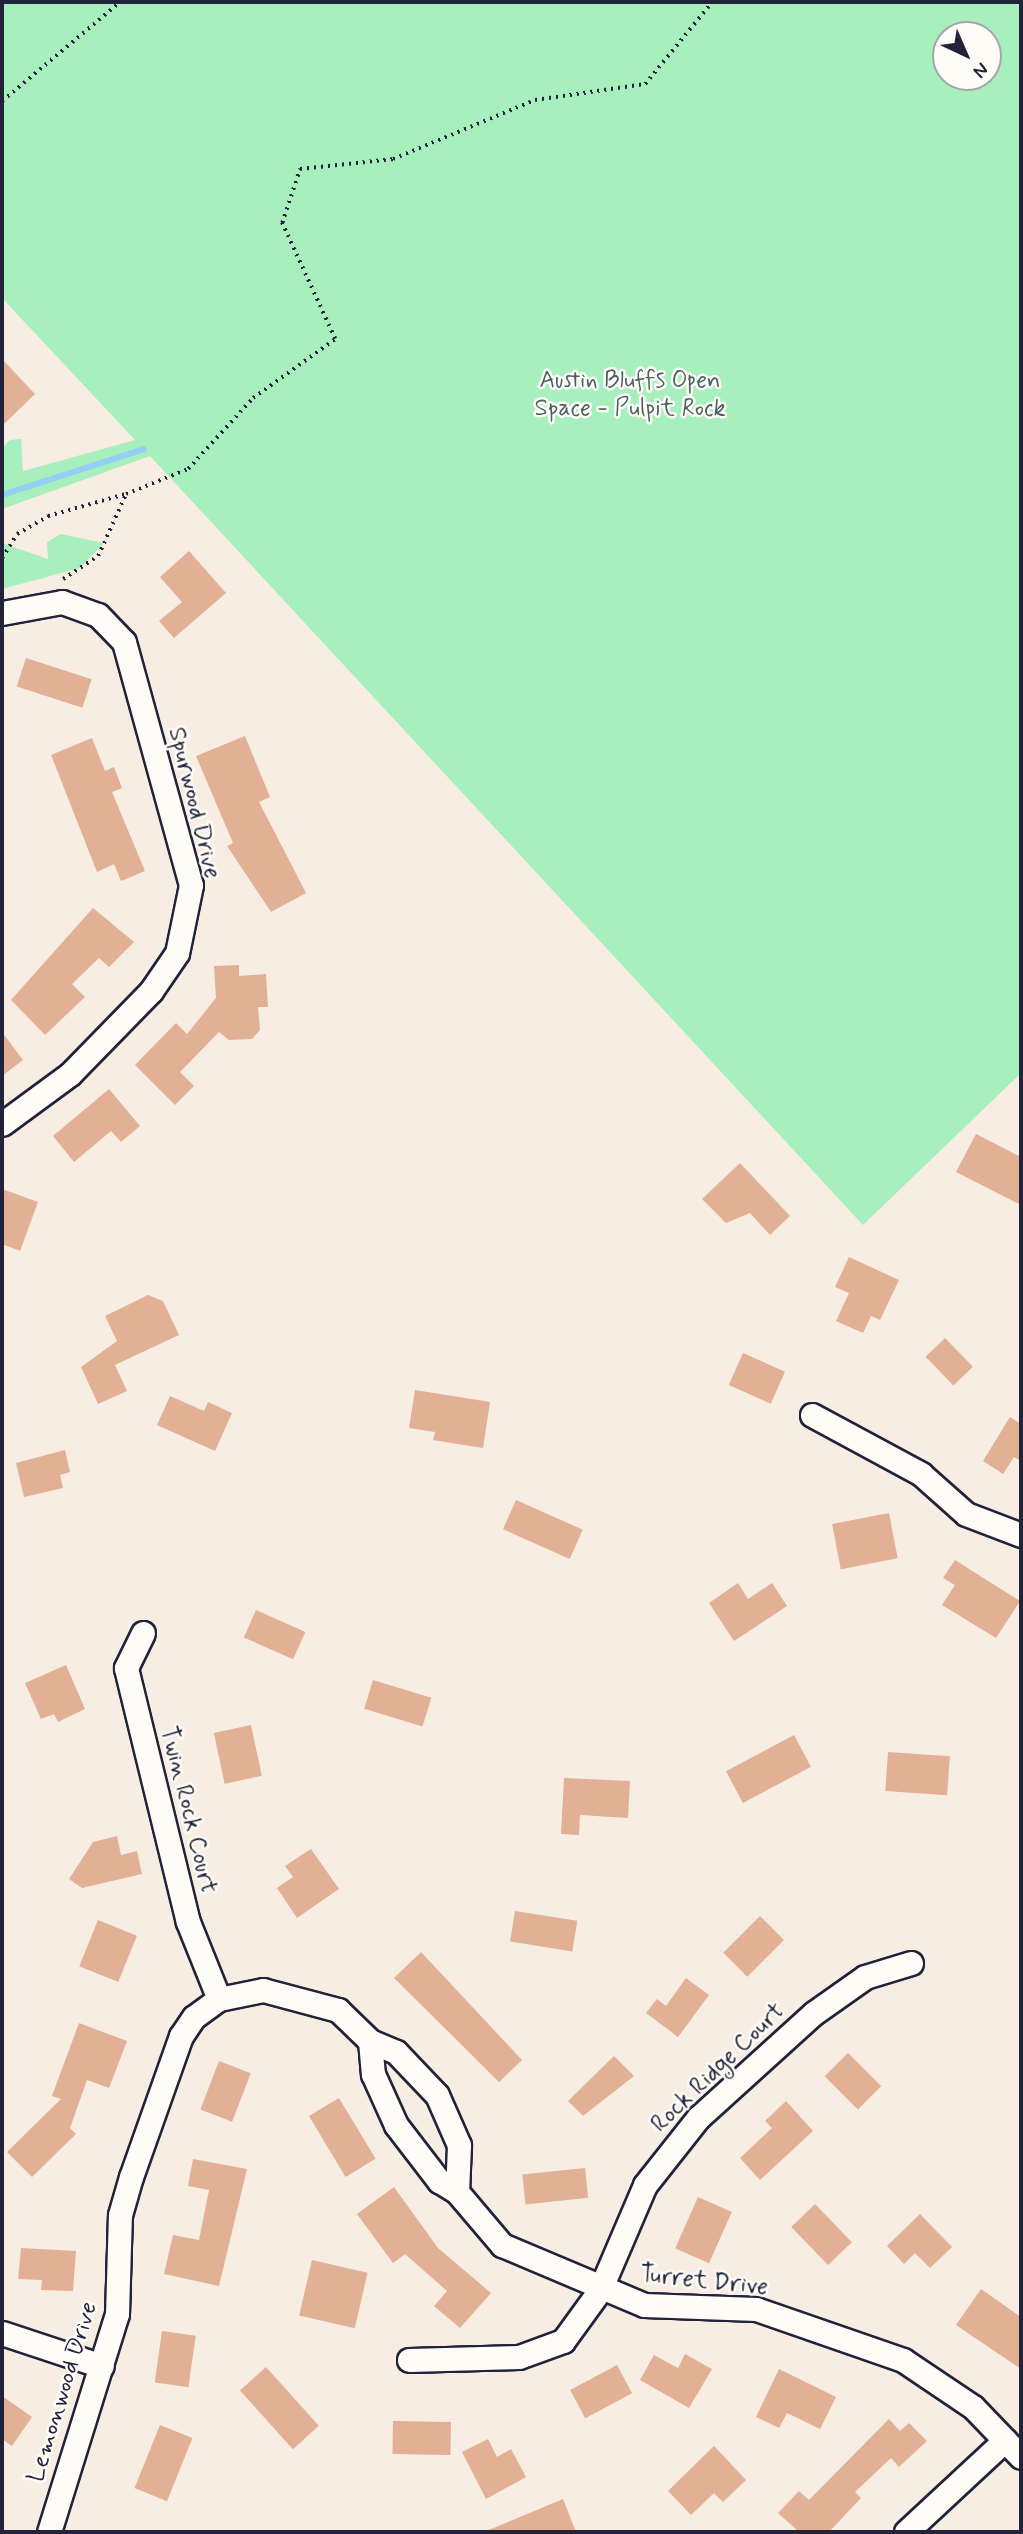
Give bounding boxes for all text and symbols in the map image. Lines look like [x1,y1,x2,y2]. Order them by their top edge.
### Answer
north arrow [932,21,1002,91]
text: N [967,57,994,83]
park label: Austin Bluffs Open Space - Pulpit Rock [533,367,727,423]
street label: Spurwood Drive [162,725,226,881]
street label: Twin Rock Court [153,1723,223,1897]
street label: Rock Ridge Court [646,1998,790,2138]
street label: Turret Drive [639,2260,769,2302]
street label: Lemonwood Drive [22,2299,104,2485]

